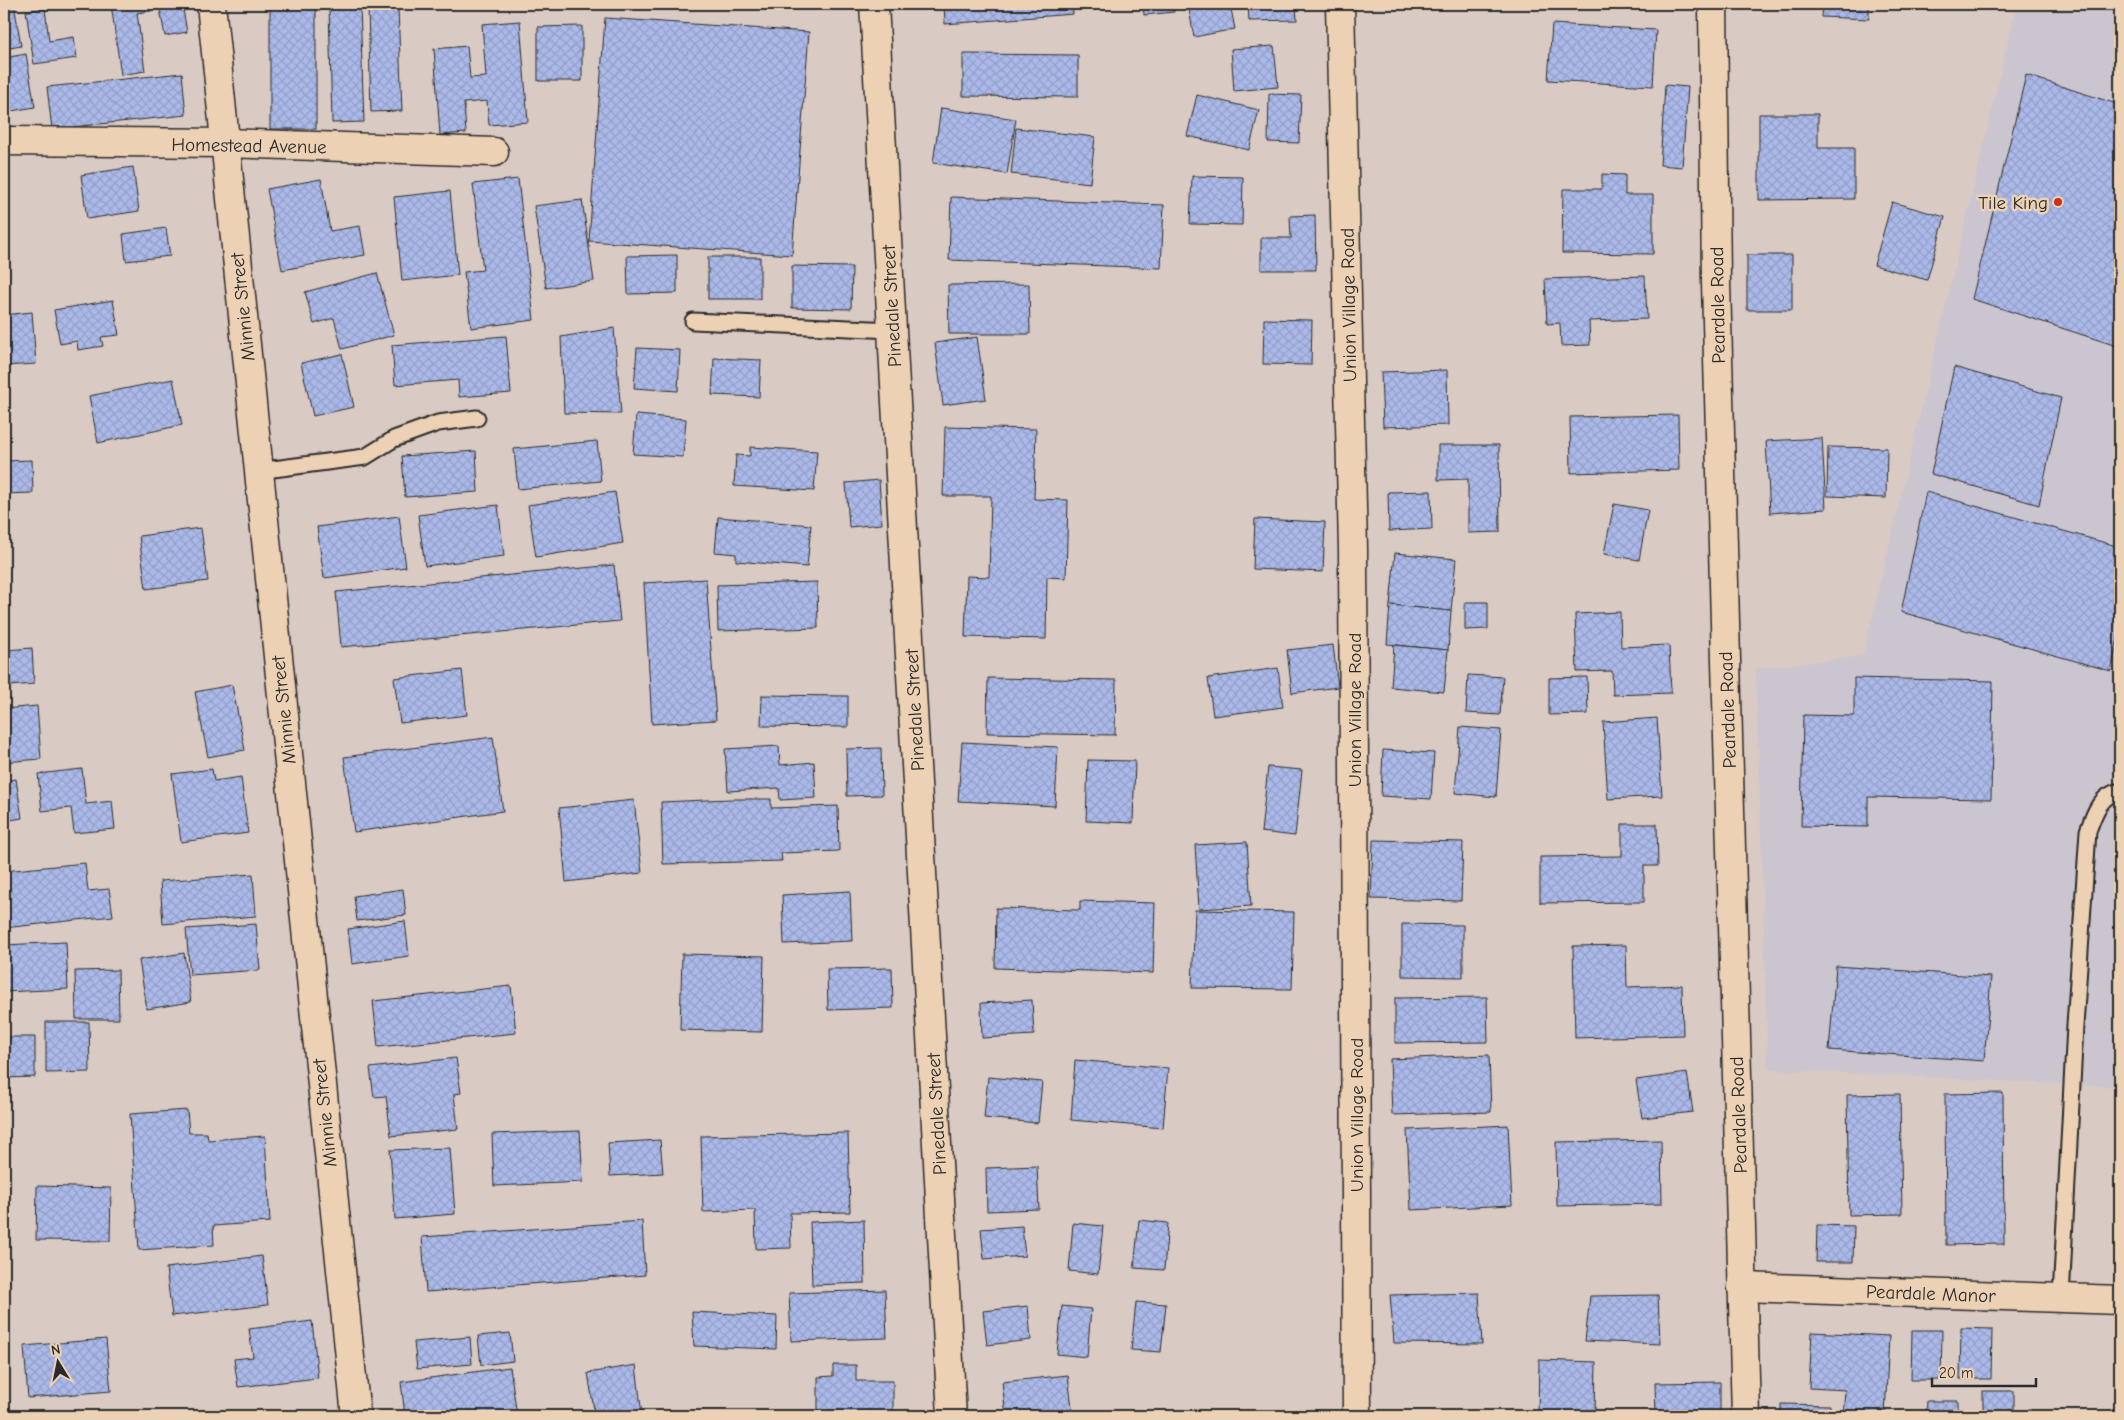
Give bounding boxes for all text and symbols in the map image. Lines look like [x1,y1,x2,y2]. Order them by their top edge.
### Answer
street label: Homestead Avenue [171,134,327,158]
place label: Tile King [1978,192,2048,214]
marker: Tile King [2052,196,2064,208]
street label: Union Village Road [1337,228,1361,382]
street label: Pinedale Street [878,244,906,368]
street label: Peardale Road [1706,246,1730,364]
street label: Minnie Street [226,251,260,362]
street label: Union Village Road [1344,633,1366,787]
street label: Pinedale Street [901,648,929,772]
street label: Peardale Road [1715,651,1741,769]
street label: Minnie Street [267,654,301,765]
street label: Union Village Road [1346,1038,1368,1192]
street label: Pinedale Street [923,1052,951,1176]
street label: Peardale Road [1726,1056,1752,1174]
street label: Minnie Street [308,1057,342,1168]
street label: Peardale Manor [1866,1281,1997,1307]
north arrow [32,1338,82,1388]
text: N [50,1341,62,1359]
scale bar [1932,1355,2035,1387]
text: 20 m [1939,1364,1973,1382]

